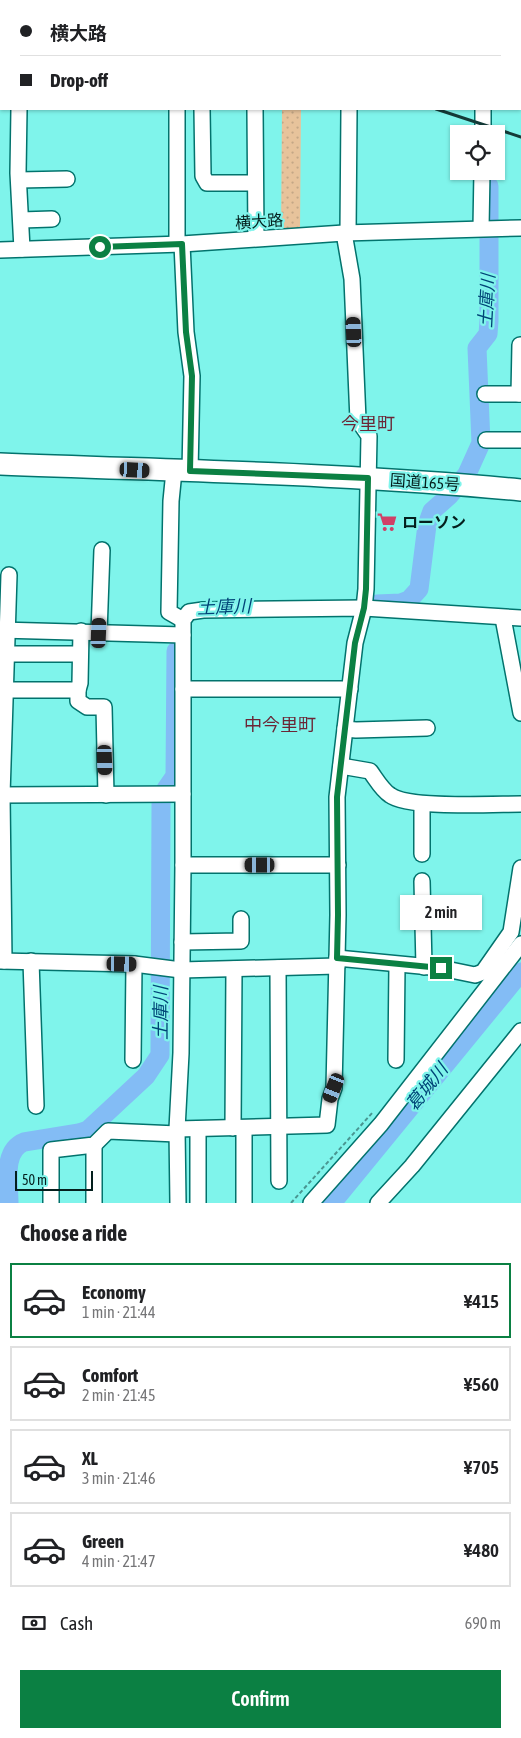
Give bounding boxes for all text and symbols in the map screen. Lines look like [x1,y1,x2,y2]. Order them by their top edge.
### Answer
text: 横大路 [50,22,107,44]
text: Drop-off [50,69,108,91]
map controls [450,125,505,180]
button: locate [450,125,505,180]
street label: 横大路 [234,210,284,232]
route start [89,236,111,258]
water label: 土庫川 [475,271,499,328]
car [345,317,362,347]
district label: 今里町 [341,413,395,434]
car [119,462,150,478]
street label: 国道165号 [389,471,461,493]
supermarket icon: ローソン [376,511,398,533]
place label: ローソン [402,513,466,531]
water label: 土庫川 [197,595,253,618]
car [90,618,107,648]
district label: 中今里町 [244,714,316,735]
car [96,745,113,775]
car [245,858,275,873]
callout: 2 min [400,896,482,930]
text: 2 min [425,903,457,921]
car [106,956,137,972]
route end [430,957,452,979]
water label: 土庫川 [150,984,171,1040]
water label: 葛城川 [401,1058,453,1114]
car [321,1071,346,1105]
scale bar [15,1168,92,1191]
text: 50 m [22,1172,47,1188]
text: Choose a ride [20,1220,127,1246]
icon: car [22,1278,67,1323]
text: Economy [82,1281,146,1303]
text: ¥415 [464,1290,499,1312]
text: 1 min · 21:44 [82,1303,155,1321]
icon: car [22,1361,67,1406]
text: Comfort [82,1364,138,1386]
text: ¥560 [464,1373,499,1395]
text: 2 min · 21:45 [82,1386,155,1404]
icon: car [22,1444,67,1489]
text: XL [82,1447,98,1469]
text: ¥705 [464,1456,499,1478]
text: 3 min · 21:46 [82,1469,155,1487]
icon: car [22,1527,67,1572]
text: Green [82,1530,124,1552]
text: ¥480 [464,1539,499,1561]
text: 4 min · 21:47 [82,1552,155,1570]
icon: cash [20,1609,48,1637]
text: Cash [60,1612,93,1634]
text: 690 m [465,1614,501,1632]
button: Confirm [20,1670,501,1728]

